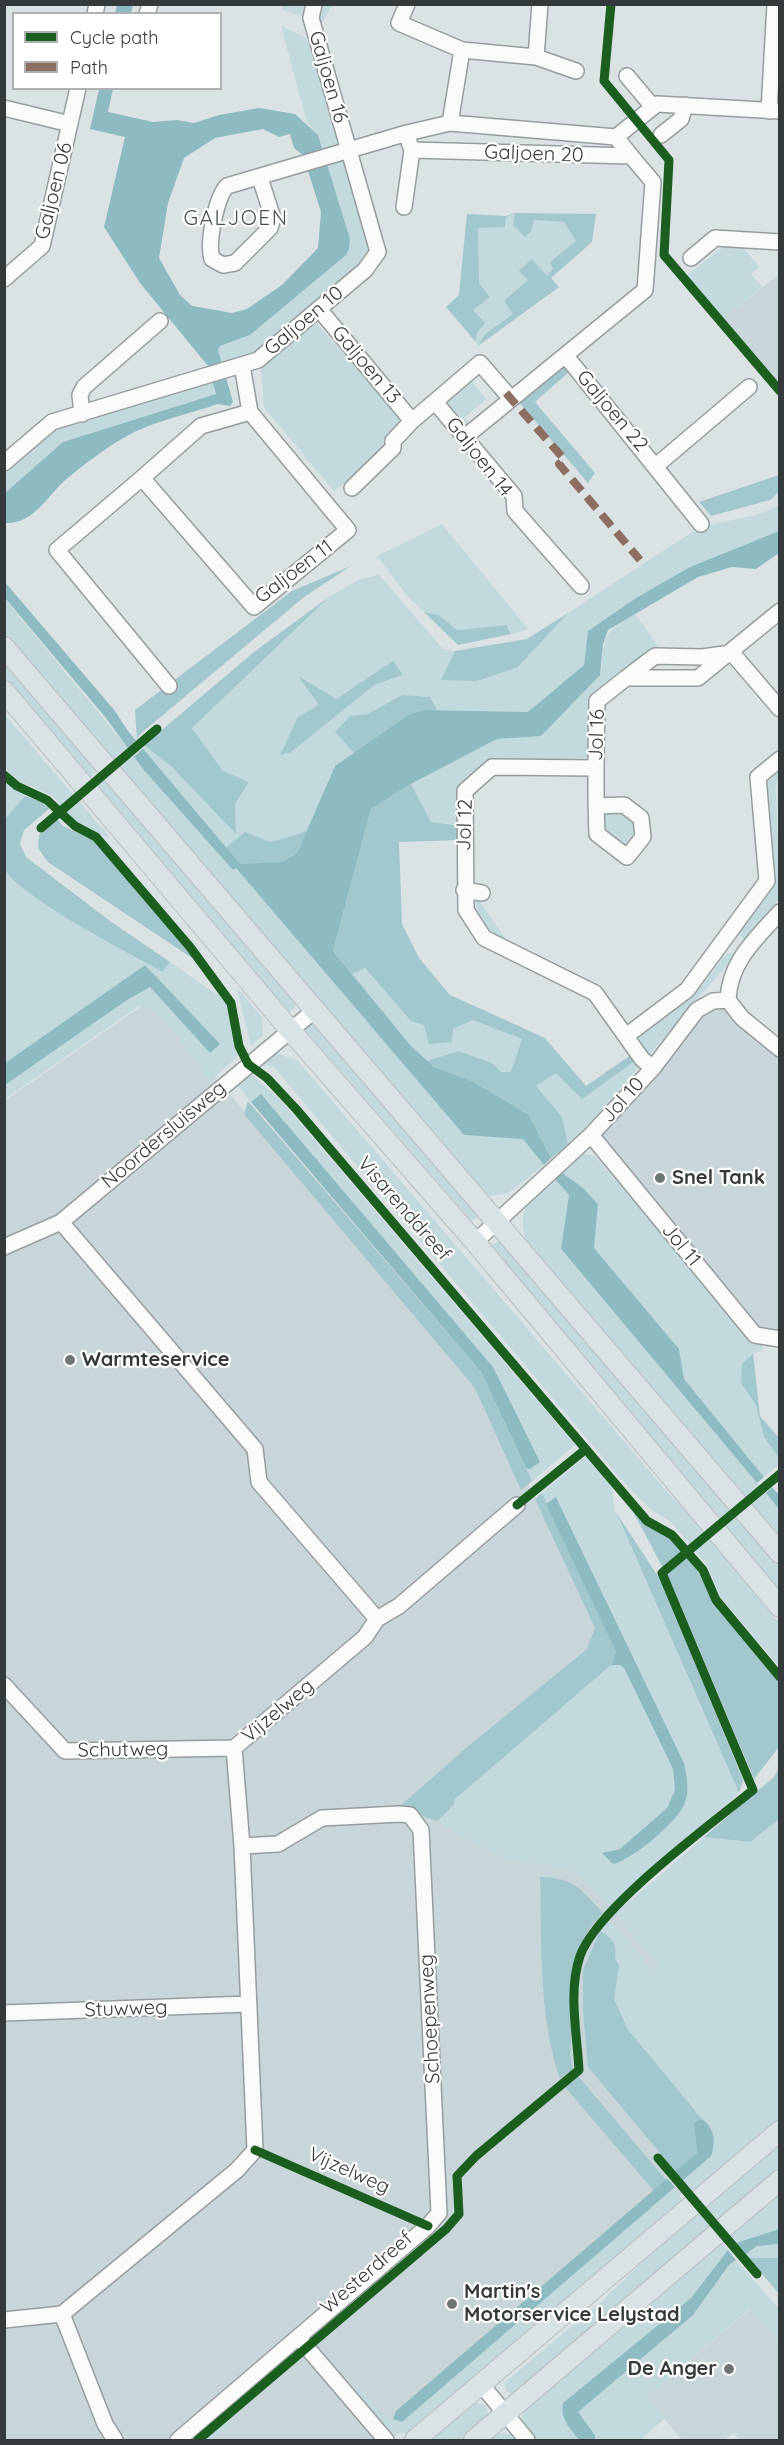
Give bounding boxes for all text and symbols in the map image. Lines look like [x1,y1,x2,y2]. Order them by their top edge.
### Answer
legend [12,12,222,90]
text: Cycle path [70,26,158,49]
street label: Galjoen 16 [303,28,353,126]
text: Path [70,56,108,79]
street label: Galjoen 06 [30,140,78,242]
street label: Galjoen 20 [484,140,584,168]
district label: GALJOEN [183,206,289,232]
street label: Galjoen 10 [260,281,348,361]
street label: Galjoen 13 [327,321,405,409]
street label: Galjoen 22 [571,366,653,456]
street label: Galjoen 14 [441,413,517,501]
street label: Galjoen 11 [250,535,338,609]
street label: Jol 16 [584,709,610,761]
street label: Jol 12 [452,799,478,851]
street label: Jol 10 [596,1072,650,1128]
street label: Noordersluisweg [97,1076,231,1194]
street label: Visarenddreef [352,1152,456,1266]
place label: Snel Tank [672,1166,765,1190]
marker: Snel Tank [653,1171,667,1185]
street label: Jol 11 [656,1219,706,1271]
place label: Warmteservice [82,1348,230,1372]
marker: Warmteservice [63,1353,77,1367]
street label: Vijzelweg [237,1674,319,1748]
street label: Schutweg [77,1737,169,1763]
street label: Schoepenweg [415,1953,445,2085]
street label: Stuwweg [84,1996,168,2022]
street label: Vijzelweg [305,2142,393,2200]
street label: Westerdreef [316,2227,418,2319]
place label: Martin's Motorservice Lelystad [464,2280,680,2327]
marker: Martin's Motorservice Lelystad [445,2297,459,2311]
place label: De Anger [628,2357,717,2381]
marker: De Anger [722,2362,736,2376]

